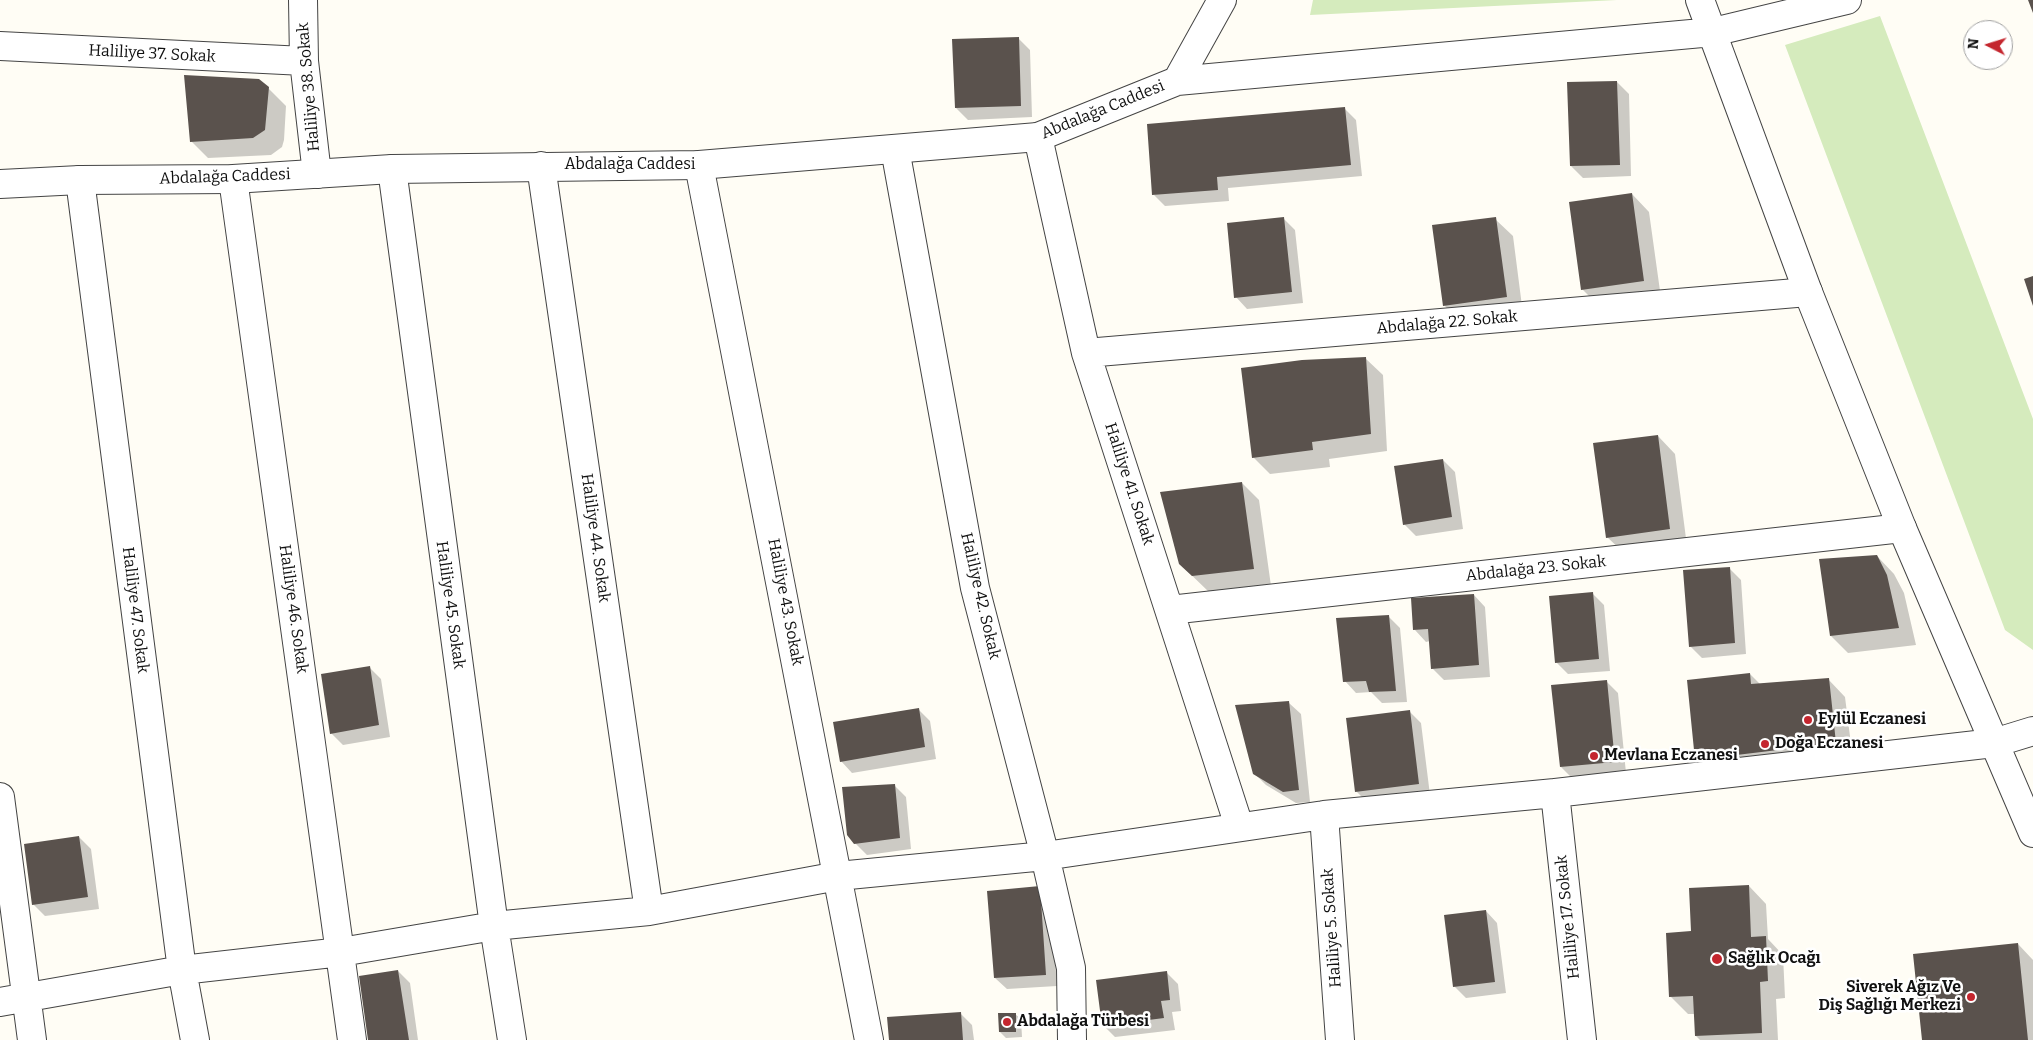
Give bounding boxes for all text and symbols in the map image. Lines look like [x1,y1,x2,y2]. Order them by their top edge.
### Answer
north arrow [1963,20,2013,70]
street label: Haliliye 38. Sokak [294,22,324,152]
text: N [1965,38,1982,50]
street label: Haliliye 37. Sokak [88,41,216,67]
street label: Abdalağa Caddesi [1039,77,1167,143]
street label: Abdalağa Caddesi [564,155,696,175]
street label: Abdalağa Caddesi [159,165,291,189]
street label: Abdalağa 22. Sokak [1376,307,1518,339]
street label: Haliliye 41. Sokak [1100,420,1158,548]
street label: Haliliye 44. Sokak [576,472,614,604]
street label: Haliliye 42. Sokak [956,531,1004,661]
street label: Haliliye 43. Sokak [763,537,807,667]
street label: Haliliye 45. Sokak [432,540,468,670]
street label: Haliliye 46. Sokak [274,543,312,675]
street label: Haliliye 47. Sokak [118,546,152,674]
street label: Abdalağa 23. Sokak [1465,552,1607,586]
place label: Eylül Eczanesi [1818,710,1926,730]
marker: Eylül Eczanesi [1802,714,1814,726]
place label: Doğa Eczanesi [1775,734,1883,754]
marker: Doğa Eczanesi [1759,738,1771,750]
place label: Mevlana Eczanesi [1604,746,1738,766]
marker: Mevlana Eczanesi [1588,750,1600,762]
street label: Haliliye 17. Sokak [1552,854,1584,980]
street label: Haliliye 5. Sokak [1318,868,1346,988]
place label: Sağlık Ocağı [1728,949,1821,969]
marker: Sağlık Ocağı [1710,952,1724,966]
place label: Siverek Ağız Ve Diş Sağlığı Merkezi [1818,978,1961,1016]
marker: Siverek Ağız Ve Diş Sağlığı Merkezi [1965,991,1977,1003]
place label: Abdalağa Türbesi [1017,1012,1149,1032]
marker: Abdalağa Türbesi [1001,1016,1013,1028]

